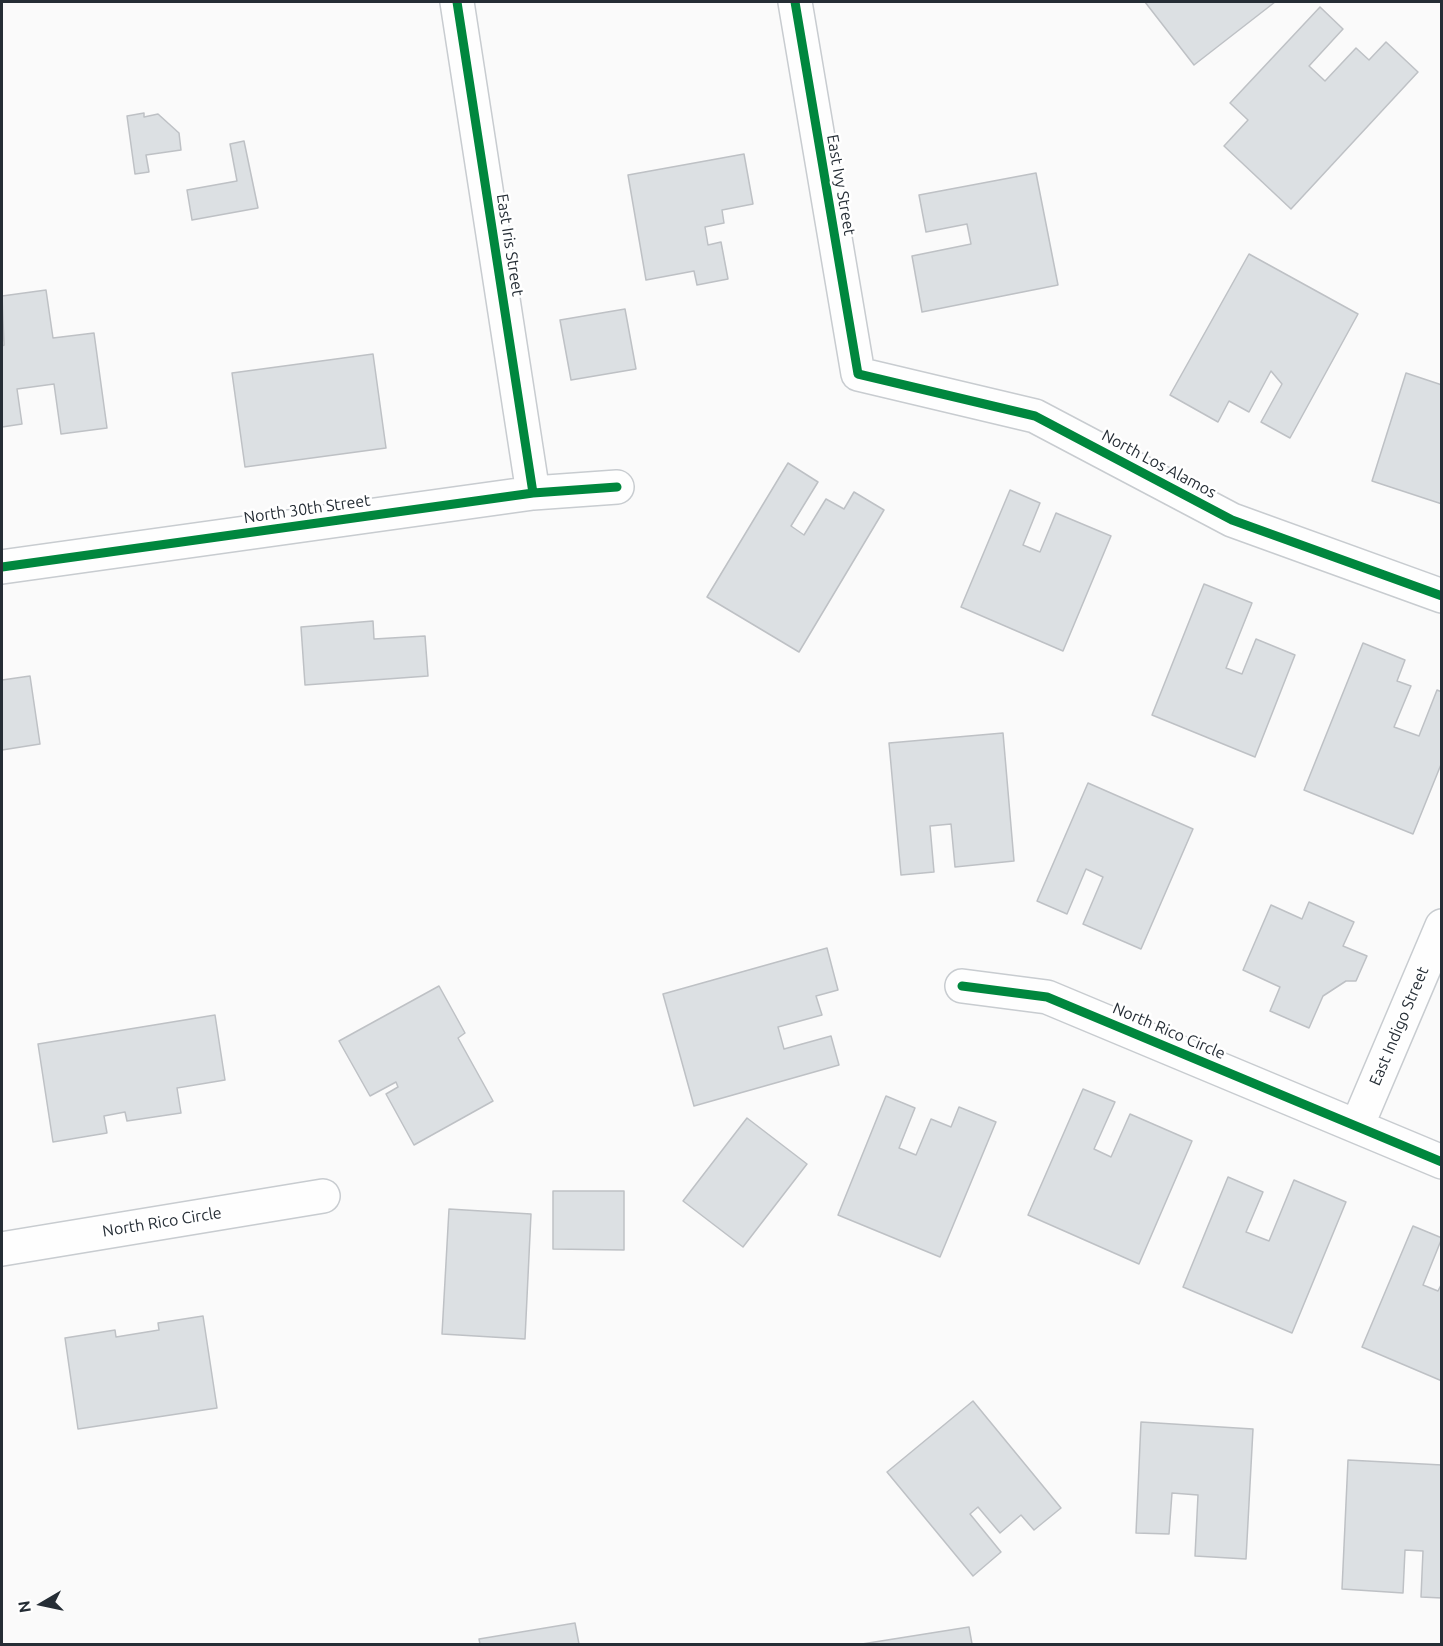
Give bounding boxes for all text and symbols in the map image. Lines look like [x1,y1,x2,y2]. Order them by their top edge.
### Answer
street label: East Ivy Street [823,133,859,237]
street label: East Iris Street [492,192,528,298]
street label: North Los Alamos [1098,426,1220,502]
street label: North 30th Street [242,491,372,527]
street label: East Indigo Street [1365,964,1433,1088]
street label: North Rico Circle [1110,999,1228,1063]
street label: North Rico Circle [101,1203,223,1241]
north arrow [12,1574,72,1634]
text: N [14,1600,34,1614]

